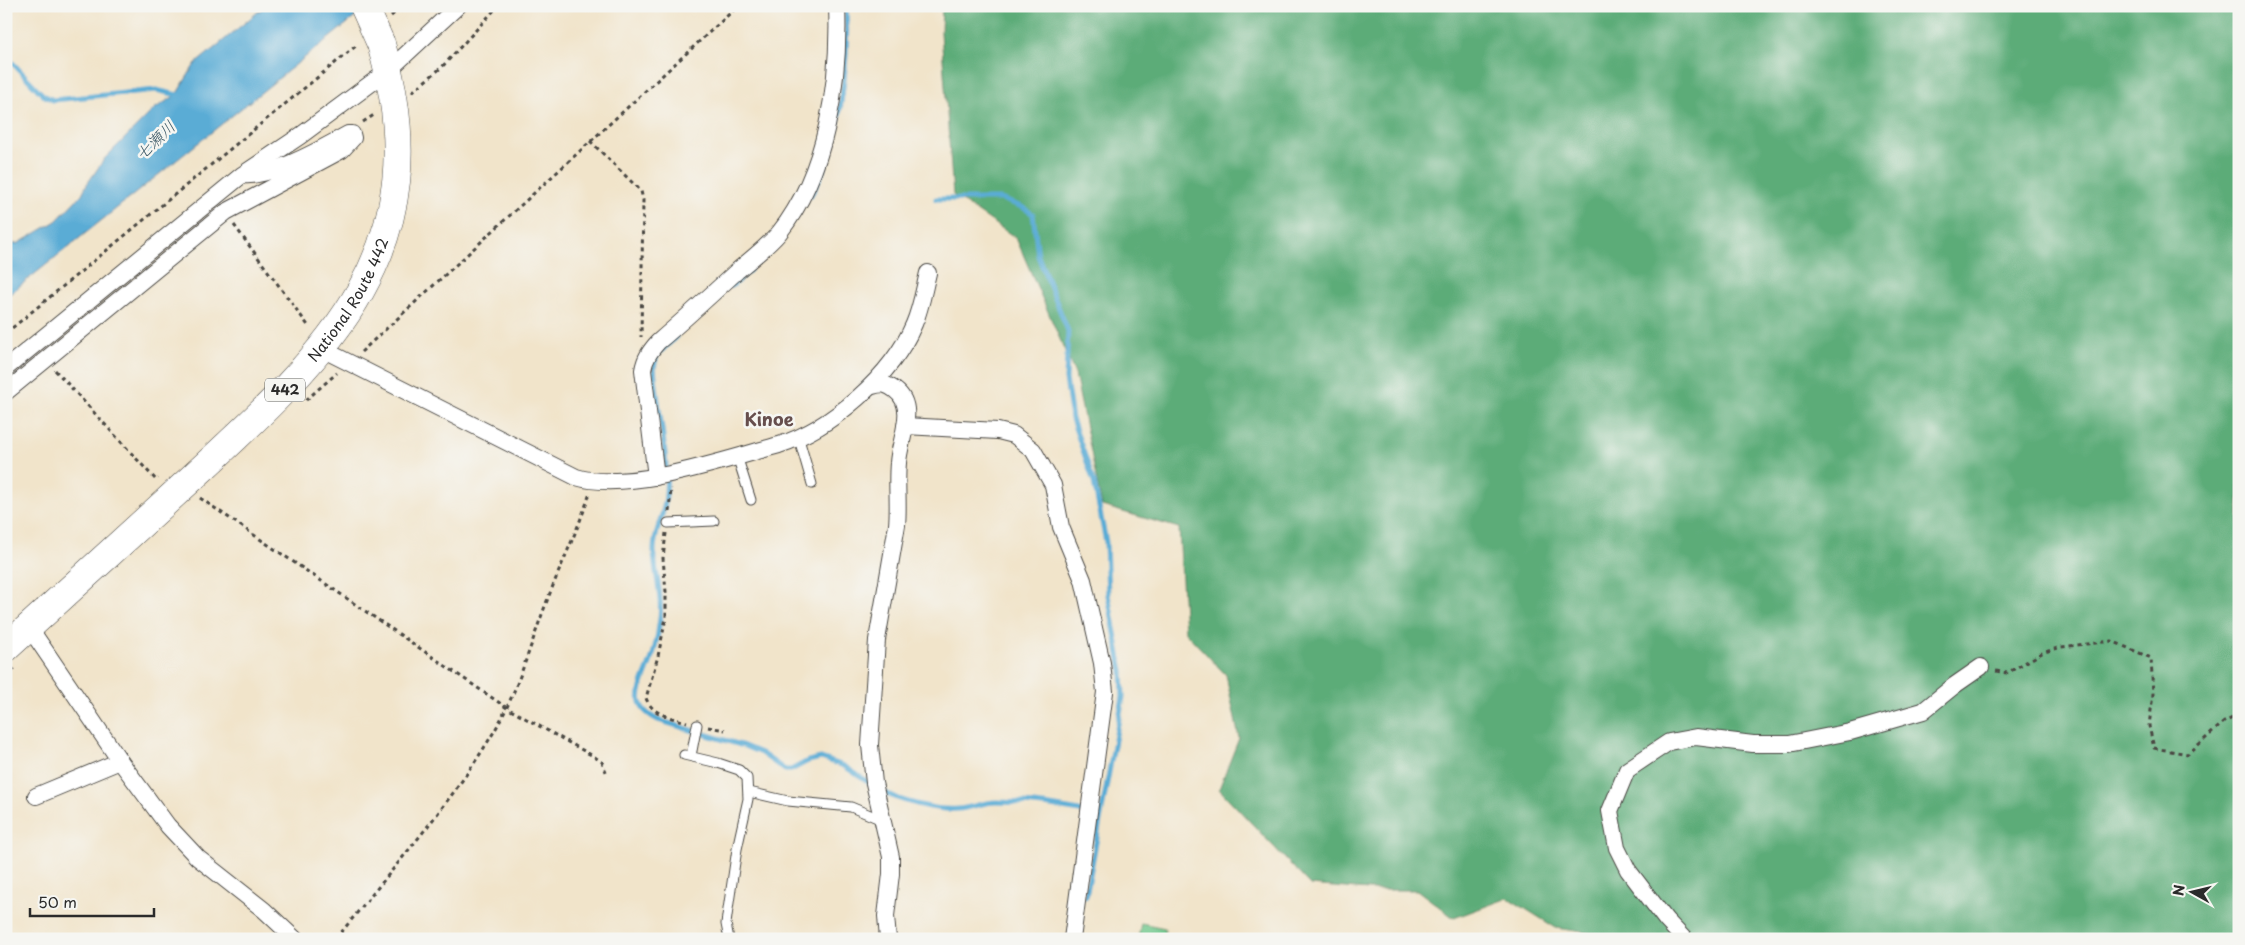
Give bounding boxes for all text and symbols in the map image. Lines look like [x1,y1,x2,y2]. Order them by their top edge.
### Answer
water label: 七瀬川 [129,114,180,165]
street label: National Route 442 [301,234,393,366]
road number: 442 [265,378,305,402]
district label: Kinoe [744,405,794,432]
north arrow [2168,868,2218,918]
text: N [2167,883,2190,897]
scale bar [30,885,154,917]
text: 50 m [38,890,77,913]

